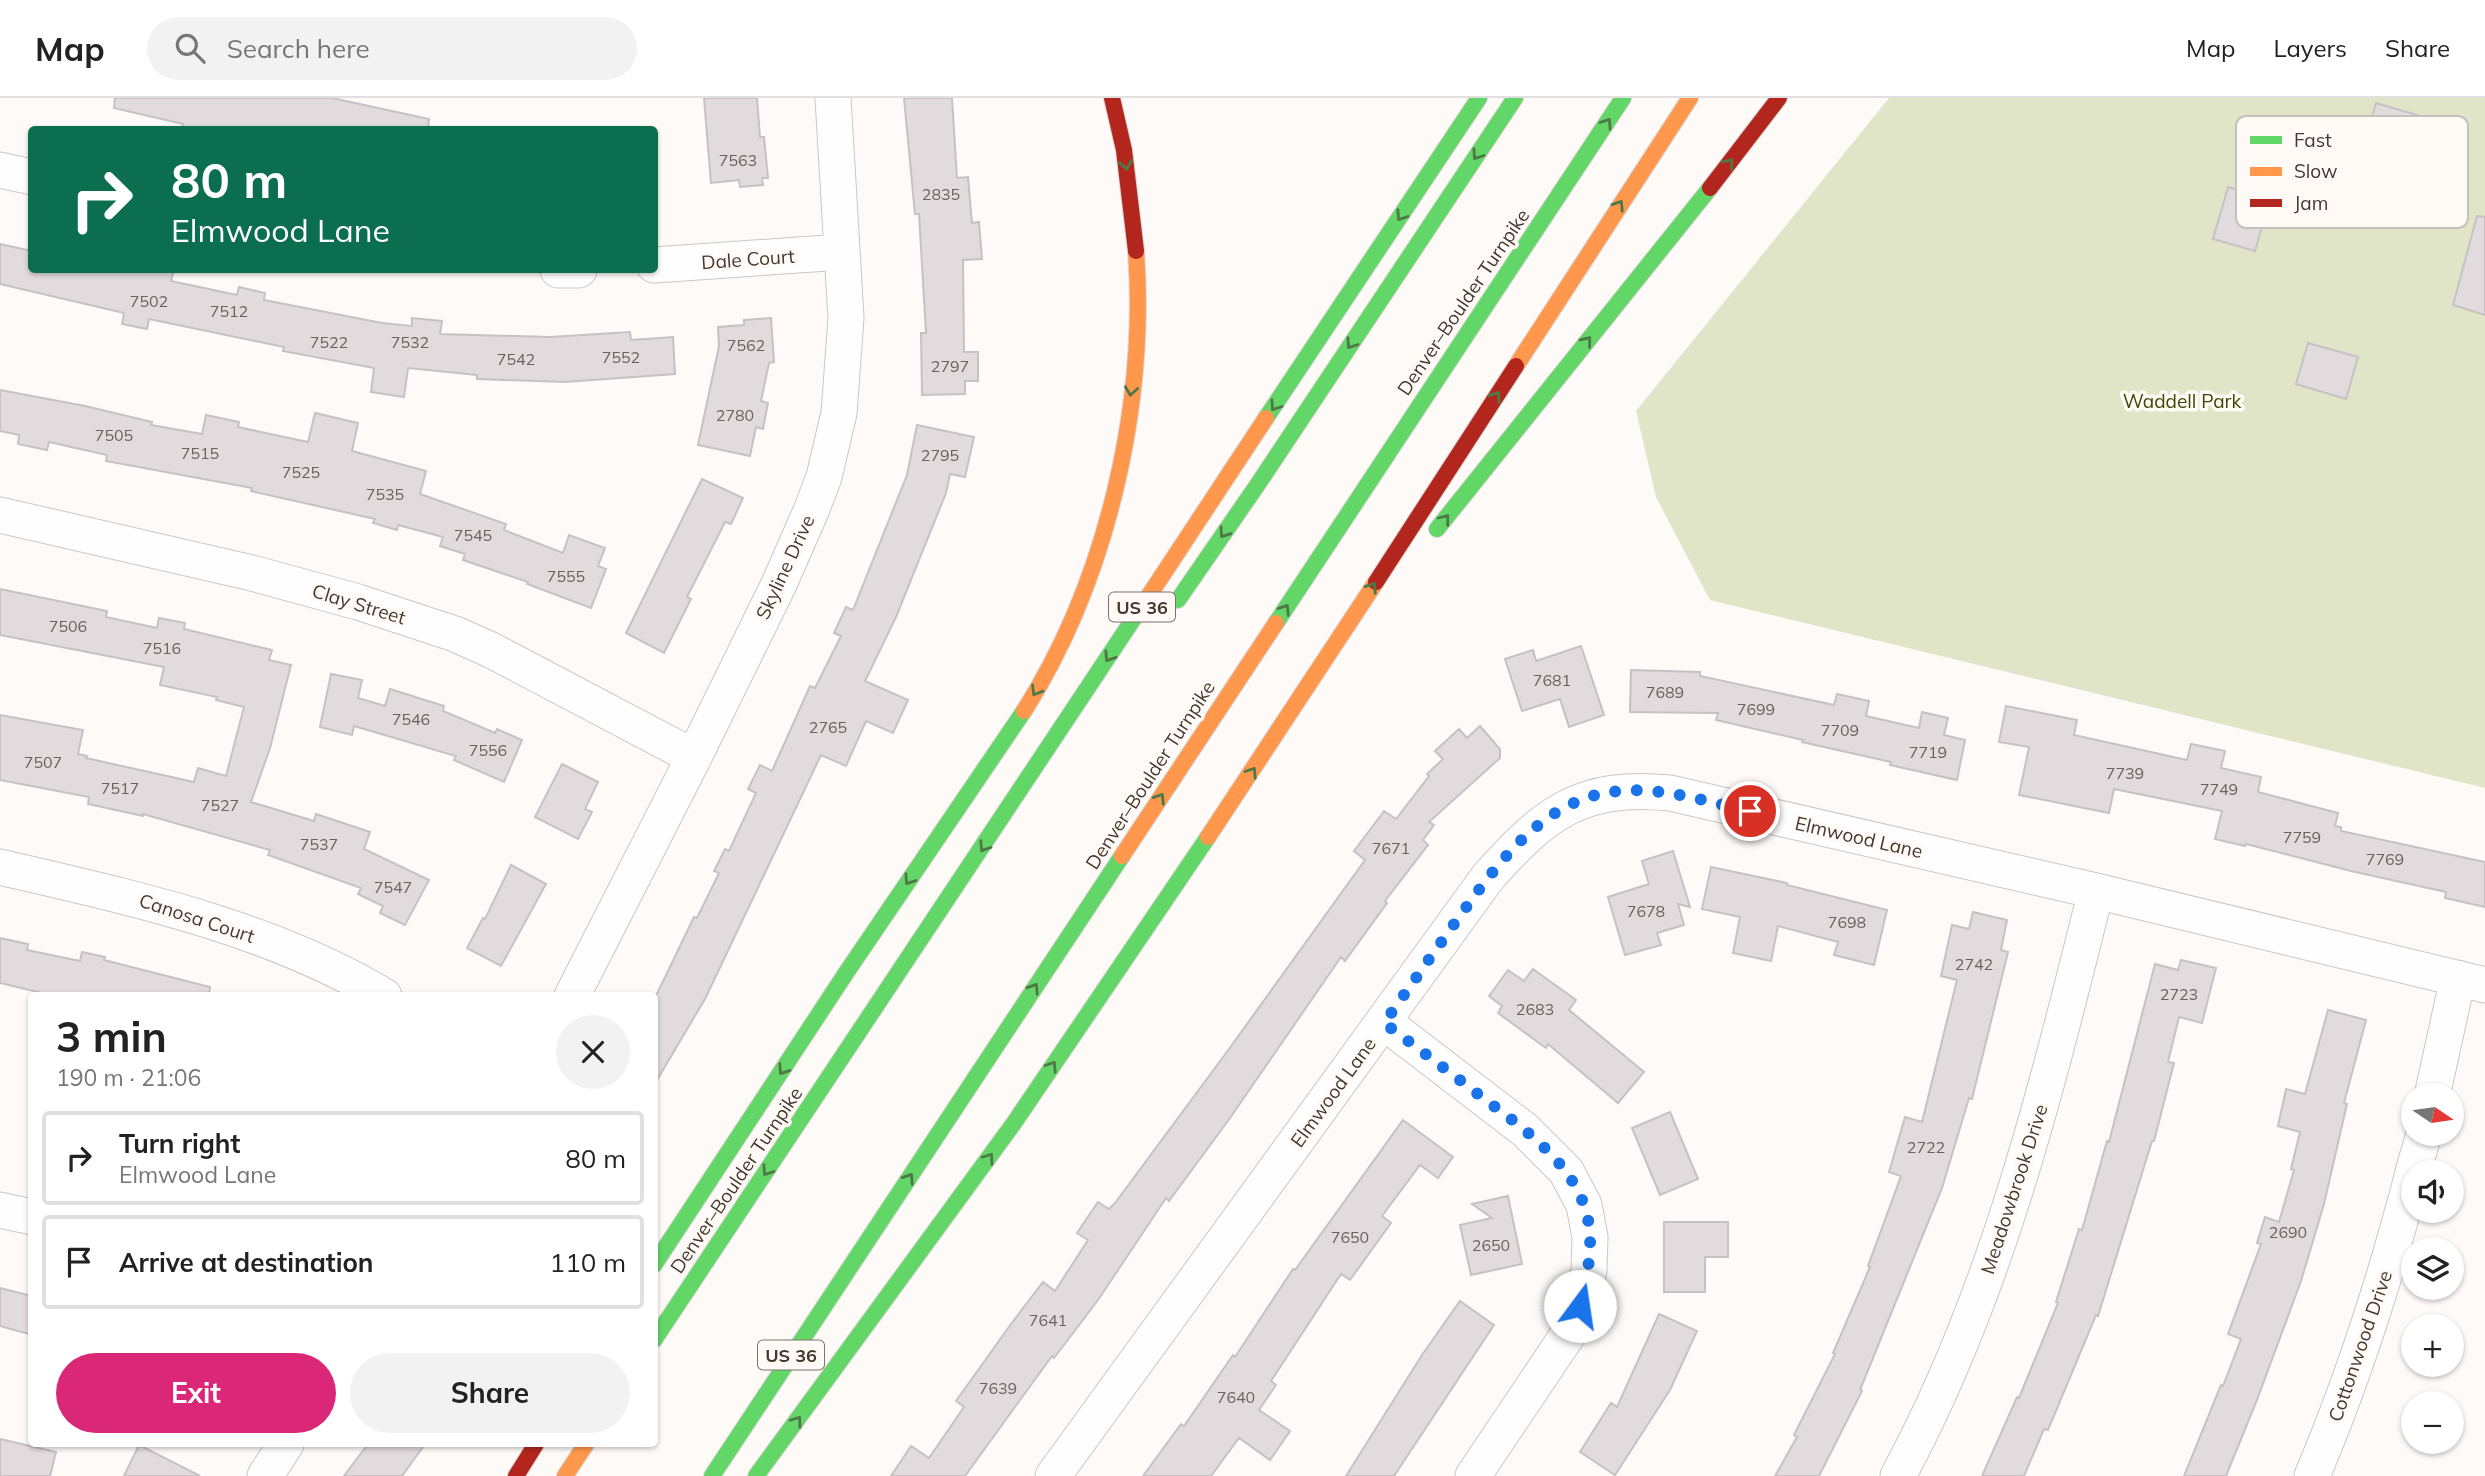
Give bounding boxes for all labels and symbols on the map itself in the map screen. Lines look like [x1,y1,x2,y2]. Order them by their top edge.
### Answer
legend [2236,116,2468,228]
one-way arrow [1598,118,1611,131]
text: Fast [2294,128,2332,152]
one-way arrow [1473,147,1486,160]
house number: 7563 [719,150,757,170]
one-way arrow [1720,158,1733,171]
one-way arrow [1118,159,1133,171]
text: Slow [2294,159,2338,183]
house number: 2835 [922,184,960,204]
text: Jam [2294,191,2328,215]
one-way arrow [1611,200,1624,213]
street label: Denver–Boulder Turnpike [1392,204,1534,400]
one-way arrow [1396,208,1409,221]
street label: Dale Court [700,244,796,274]
house number: 7502 [130,291,168,311]
house number: 7512 [210,301,248,321]
house number: 7522 [310,332,348,352]
house number: 7532 [391,332,429,352]
house number: 7562 [727,335,765,355]
one-way arrow [1347,336,1359,349]
one-way arrow [1579,336,1591,349]
house number: 7552 [602,347,640,367]
house number: 7542 [497,349,535,369]
house number: 2797 [931,356,969,376]
one-way arrow [1124,385,1139,397]
park label: Waddell Park [2123,389,2241,413]
one-way arrow [1487,391,1500,404]
one-way arrow [1271,398,1283,411]
house number: 2780 [716,405,754,425]
house number: 7505 [95,425,133,445]
house number: 7515 [181,443,219,463]
house number: 2795 [921,445,959,465]
house number: 7525 [282,462,320,482]
house number: 7535 [366,484,404,504]
street label: Skyline Drive [750,511,820,623]
one-way arrow [1436,514,1449,526]
house number: 7545 [454,525,492,545]
one-way arrow [1220,525,1232,538]
house number: 7555 [547,566,585,586]
street label: Clay Street [309,578,409,630]
one-way arrow [1364,582,1377,595]
road number: US 36 [1109,592,1175,622]
one-way arrow [1277,603,1290,616]
house number: 7506 [49,616,87,636]
house number: 7516 [143,638,181,658]
one-way arrow [1105,649,1117,662]
house number: 7681 [1533,670,1571,690]
street label: Denver–Boulder Turnpike [1080,676,1220,874]
house number: 7689 [1646,682,1684,702]
one-way arrow [1031,684,1044,697]
house number: 7699 [1737,699,1775,719]
house number: 7546 [392,709,430,729]
house number: 2765 [809,717,847,737]
house number: 7709 [1821,720,1859,740]
house number: 7556 [469,740,507,760]
house number: 7719 [1909,742,1947,762]
house number: 7507 [24,752,62,772]
house number: 7739 [2106,763,2144,783]
one-way arrow [1244,767,1256,780]
house number: 7517 [101,778,139,798]
house number: 7749 [2200,779,2238,799]
pin [1720,781,1780,841]
one-way arrow [1152,793,1165,806]
house number: 7527 [201,795,239,815]
street label: Elmwood Lane [1793,811,1925,863]
house number: 7759 [2283,827,2321,847]
house number: 7537 [300,834,338,854]
house number: 7671 [1372,838,1410,858]
one-way arrow [980,839,992,852]
house number: 7769 [2366,849,2404,869]
one-way arrow [905,872,917,885]
house number: 7547 [374,877,412,897]
street label: Canosa Court [136,888,258,948]
house number: 7678 [1627,901,1665,921]
house number: 7698 [1828,912,1866,932]
house number: 2742 [1955,954,1993,974]
one-way arrow [1026,983,1039,996]
house number: 2723 [2160,984,2198,1004]
house number: 2683 [1516,999,1554,1019]
street label: Elmwood Lane [1285,1032,1381,1152]
one-way arrow [1044,1061,1056,1074]
one-way arrow [778,1062,791,1075]
street label: Denver–Boulder Turnpike [665,1082,807,1278]
north arrow [2401,1083,2464,1146]
street label: Meadowbrook Drive [1975,1101,2053,1277]
house number: 2722 [1907,1137,1945,1157]
one-way arrow [980,1153,993,1166]
one-way arrow [763,1163,775,1176]
one-way arrow [901,1173,913,1186]
house number: 2690 [2269,1222,2307,1242]
house number: 7650 [1331,1227,1369,1247]
house number: 2650 [1472,1235,1510,1255]
street label: Cottonwood Drive [2323,1267,2397,1425]
position arrow [1543,1269,1617,1343]
house number: 7641 [1029,1310,1067,1330]
road number: US 36 [758,1340,824,1370]
house number: 7639 [979,1378,1017,1398]
house number: 7640 [1217,1387,1255,1407]
one-way arrow [789,1416,801,1429]

